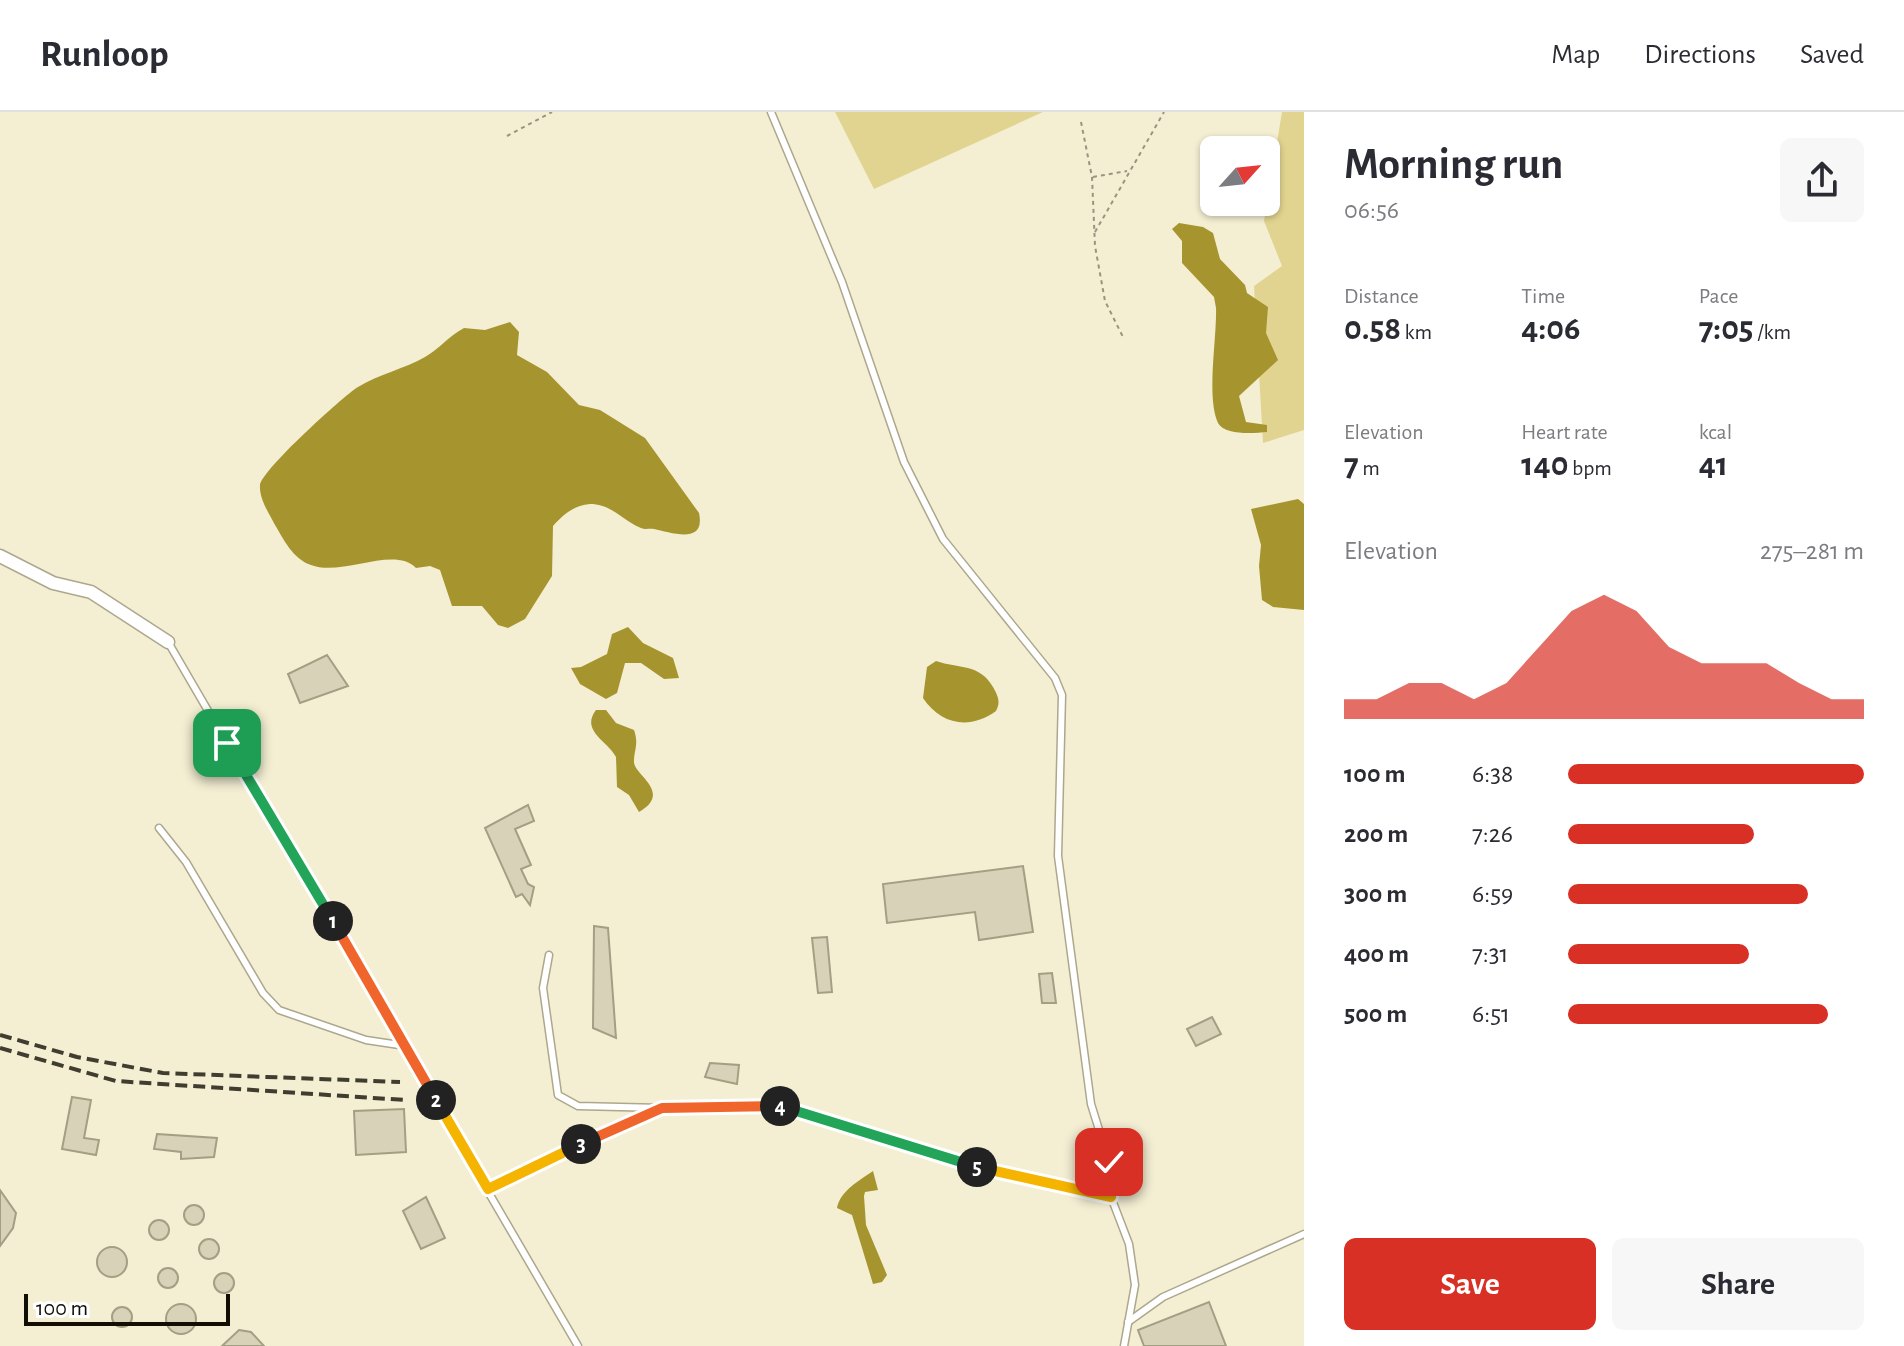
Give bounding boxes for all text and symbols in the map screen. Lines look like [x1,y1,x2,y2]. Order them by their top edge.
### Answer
text: Runloop [40,36,169,74]
text: Map [1551,41,1600,69]
text: Directions [1644,41,1756,69]
text: Saved [1800,41,1864,69]
north arrow [1200,136,1280,216]
map controls [1200,136,1280,216]
button: share [1780,138,1864,222]
text: Morning run [1344,143,1563,187]
text: 06:56 [1344,197,1399,223]
text: Distance [1344,285,1419,307]
text: Time [1521,285,1565,307]
text: Pace [1699,285,1738,307]
text: 0.58 [1344,312,1401,346]
text: 4:06 [1521,312,1580,346]
text: 7:05 [1699,312,1754,346]
text: km [1401,321,1432,343]
text: /km [1754,321,1791,343]
text: Elevation [1344,421,1424,443]
text: Heart rate [1521,421,1608,443]
text: kcal [1699,421,1732,443]
text: 7 [1344,448,1359,482]
text: 140 [1521,448,1568,482]
text: 41 [1699,448,1728,482]
text: m [1359,457,1380,479]
text: bpm [1568,457,1612,479]
text: Elevation [1344,538,1438,564]
text: 275–281 m [1760,538,1864,564]
pin [193,709,261,777]
icon: arrive [205,721,249,765]
text: 100 m [1344,761,1405,787]
text: 6:38 [1472,761,1513,787]
text: 200 m [1344,821,1408,847]
text: 7:26 [1472,821,1513,847]
text: 300 m [1344,881,1407,907]
text: 6:59 [1472,881,1513,907]
pin: 1 [313,901,353,941]
text: 1 [329,910,337,932]
text: 400 m [1344,941,1409,967]
text: 7:31 [1472,941,1508,967]
text: 500 m [1344,1001,1407,1027]
text: 6:51 [1472,1001,1510,1027]
pin: 2 [416,1080,456,1120]
pin: 4 [760,1086,800,1126]
text: 2 [431,1089,441,1111]
text: 4 [774,1095,786,1117]
pin: 3 [561,1124,601,1164]
pin [1075,1128,1143,1196]
text: 3 [576,1133,586,1155]
icon: check [1087,1140,1131,1184]
pin: 5 [957,1147,997,1187]
text: 5 [972,1156,982,1178]
button: Save [1344,1238,1596,1330]
button: Share [1612,1238,1864,1330]
scale bar [24,1290,230,1326]
text: 100 m [36,1297,88,1319]

